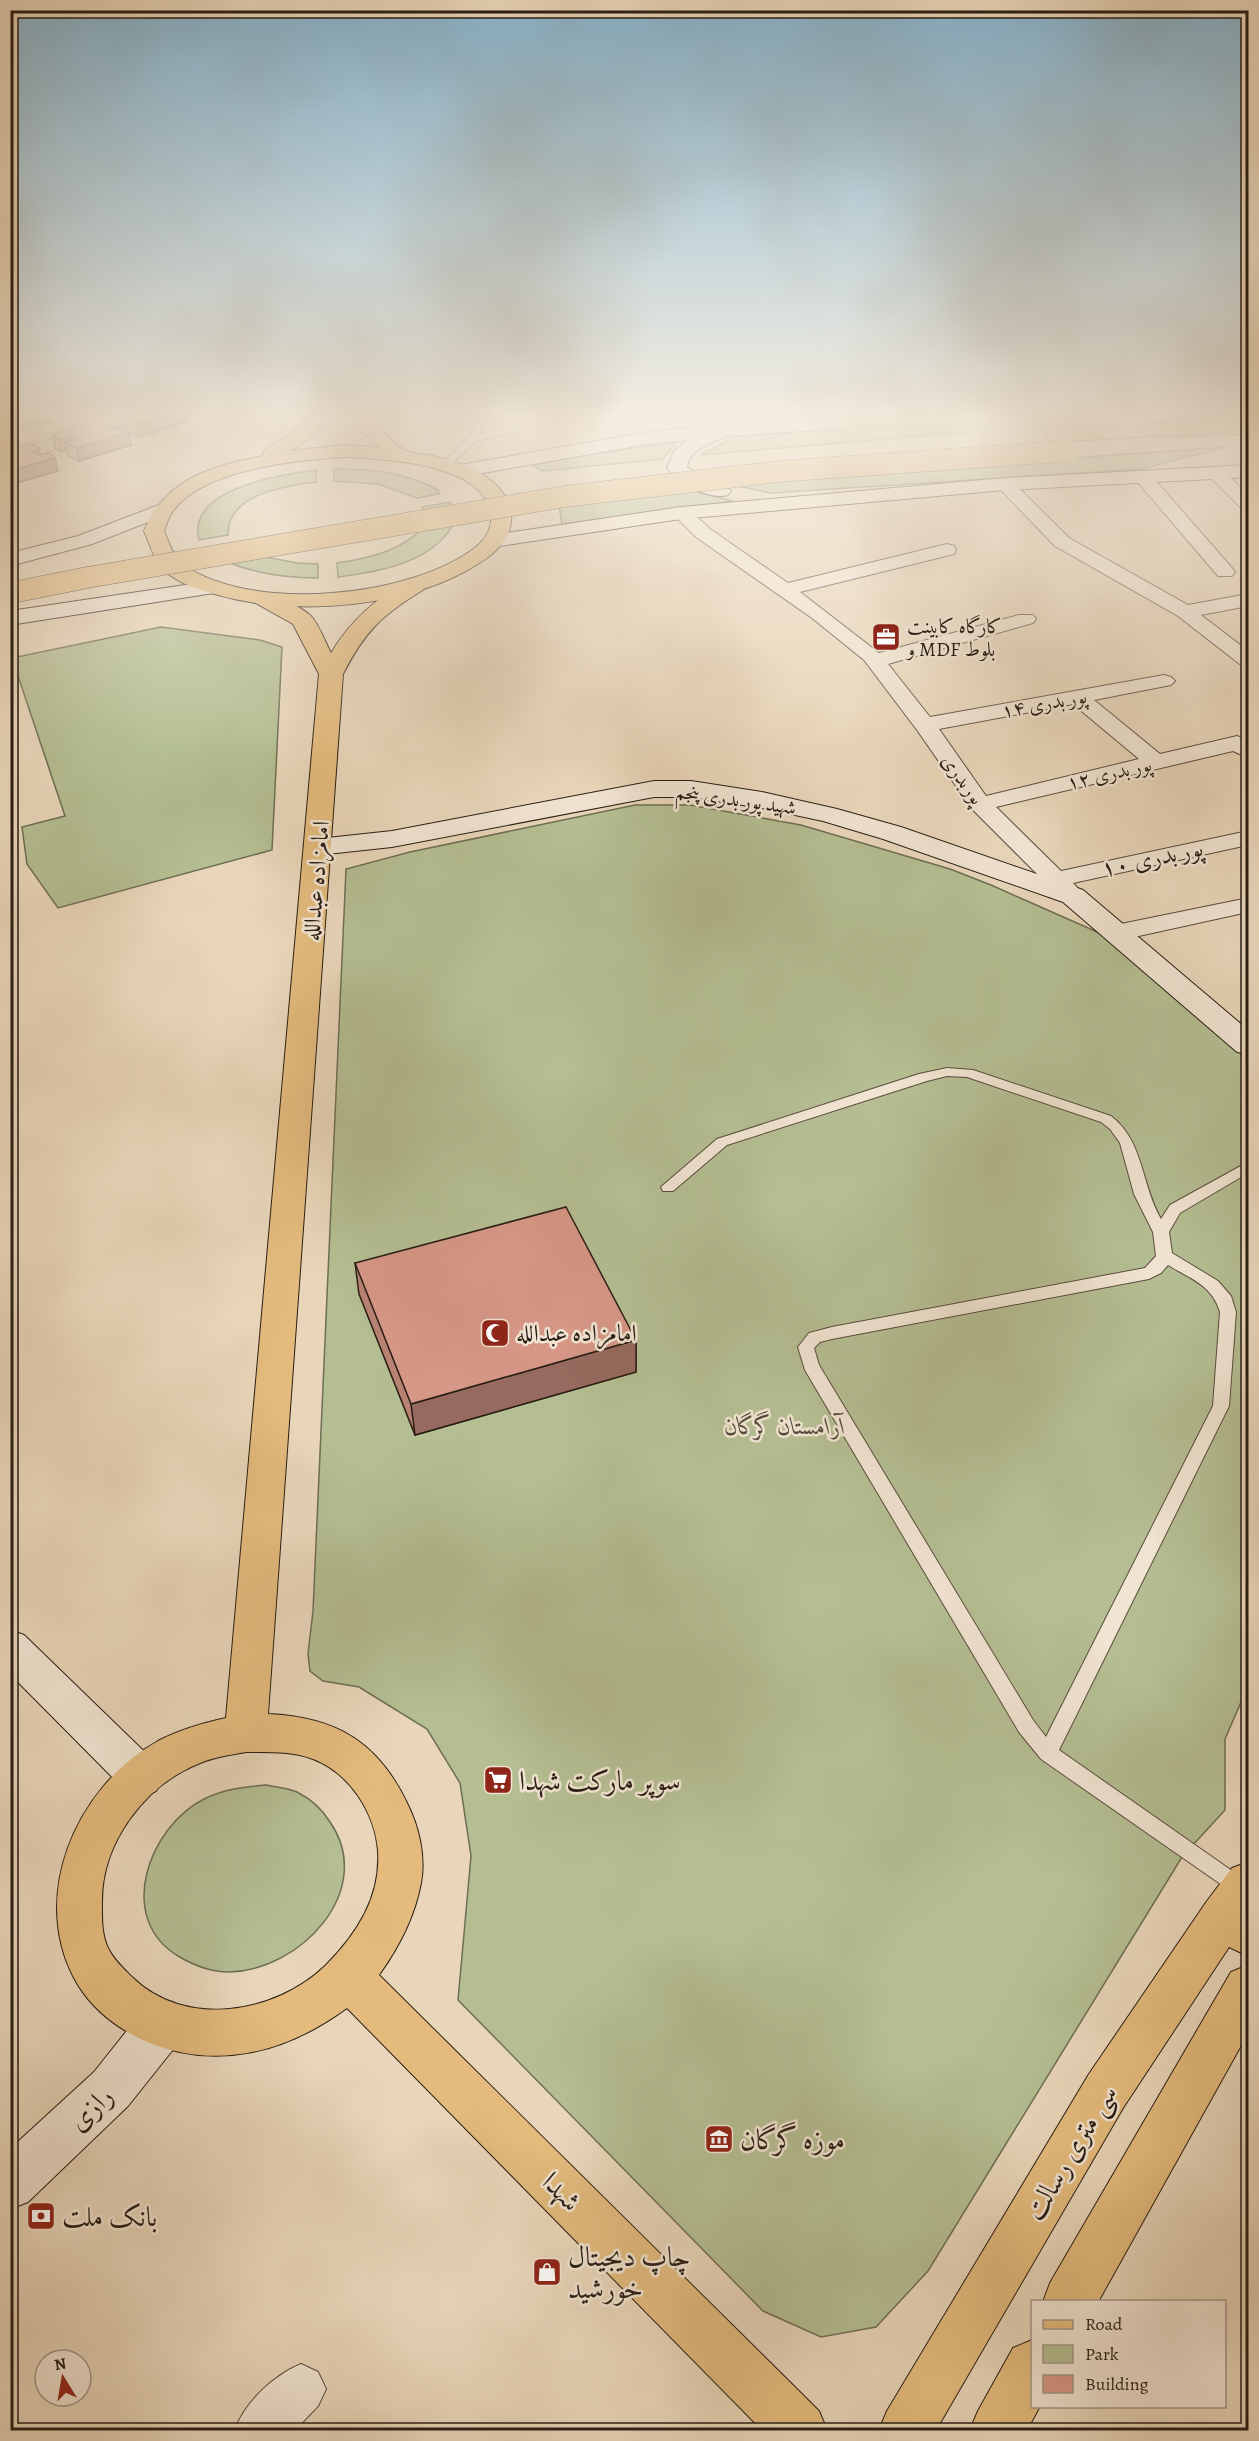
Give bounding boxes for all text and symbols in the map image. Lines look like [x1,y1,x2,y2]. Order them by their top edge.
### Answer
place label: کارگاه کابینت و MDF بلوط [905,613,1002,663]
office icon: کارگاه کابینت و MDF بلوط [870,621,902,653]
street label: پور بدری ۱۴ [999,682,1090,725]
street label: پوربدری [934,748,991,812]
street label: پور بدری ۱۲ [1064,750,1156,797]
street label: شهید پور بدری پنجم [673,778,798,826]
street label: امامزاده عبدالله [295,819,338,943]
street label: پور بدری ۱۰ [1098,831,1208,885]
mosque icon: امامزاده عبدالله [479,1317,511,1349]
place label: امامزاده عبدالله [516,1317,637,1350]
park label: آرامستان گرگان [724,1410,846,1442]
place label: سوپر مارکت شهدا [519,1762,681,1800]
supermarket icon: سوپر مارکت شهدا [482,1764,514,1796]
street label: رازی [60,2078,122,2140]
street label: سی متری رسالت [1015,2078,1126,2227]
place label: موزه گرگان [740,2121,845,2159]
museum icon: موزه گرگان [703,2123,735,2155]
street label: شهدا [533,2164,589,2220]
place label: بانک ملت [62,2198,157,2236]
bank icon: بانک ملت [25,2200,57,2232]
place label: چاپ دیجیتال خورشید [568,2238,690,2308]
shop icon: چاپ دیجیتال خورشید [531,2256,563,2288]
legend [1031,2300,1226,2408]
text: Road [1085,2312,1123,2336]
text: Park [1085,2342,1119,2366]
north arrow [33,2348,93,2408]
text: N [53,2352,68,2376]
text: Building [1085,2372,1149,2396]

